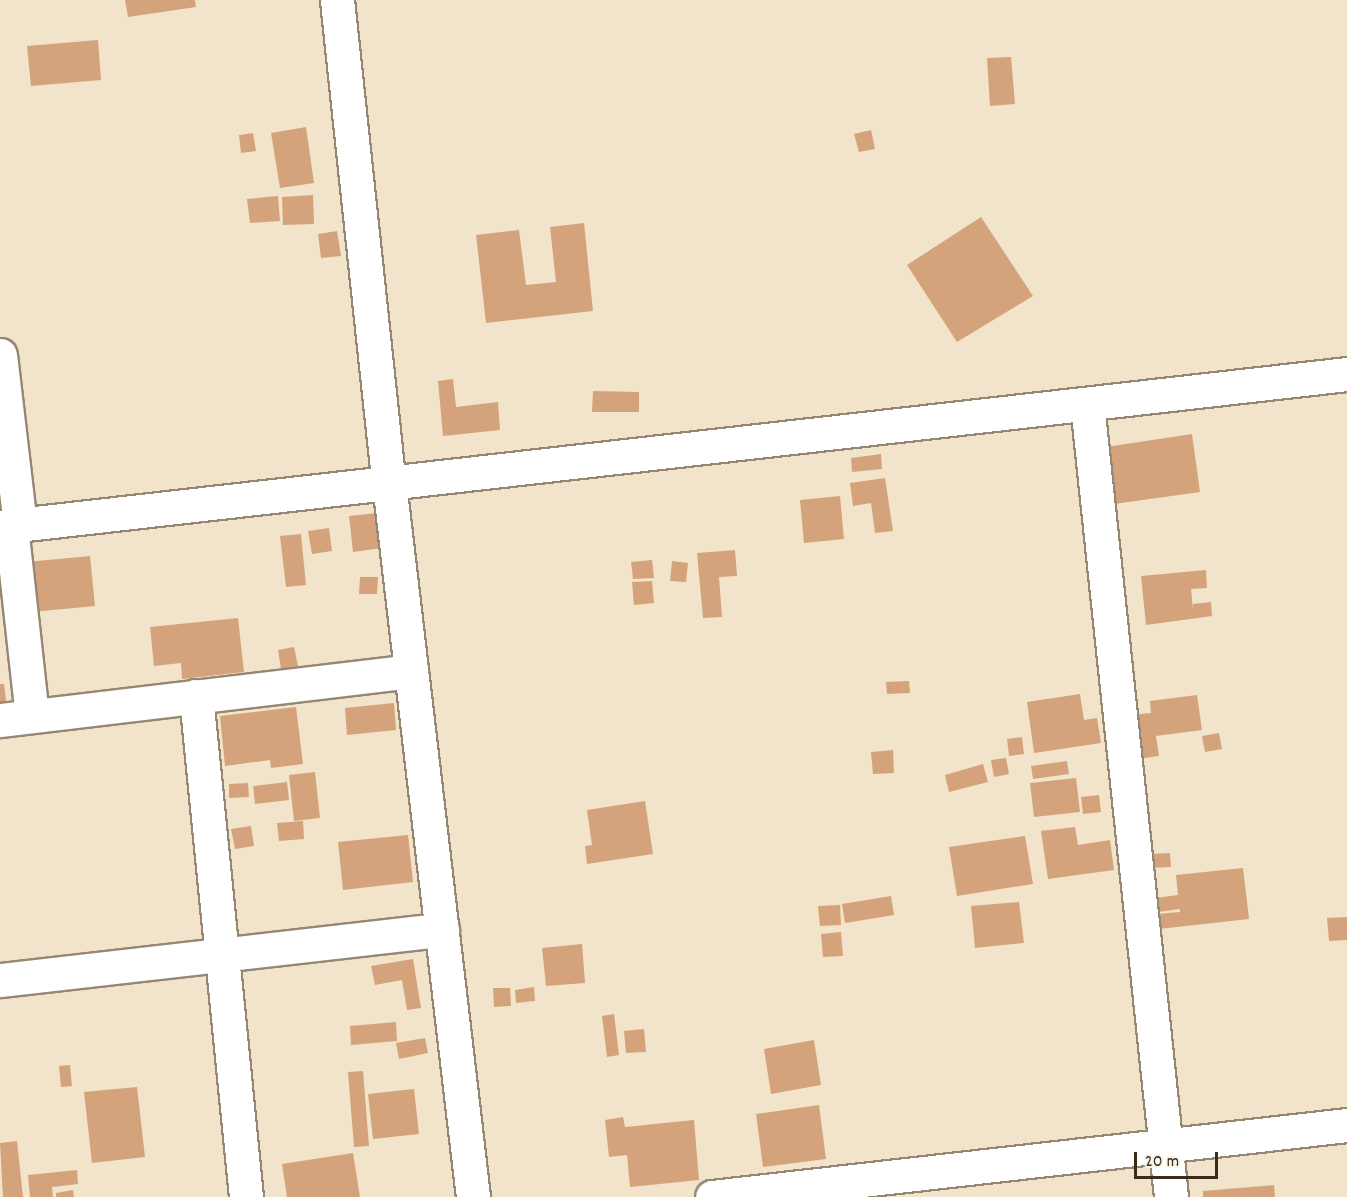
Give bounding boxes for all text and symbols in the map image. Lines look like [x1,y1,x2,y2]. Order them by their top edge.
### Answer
scale bar [1137,1140,1221,1178]
text: 20 m [1145,1150,1179,1175]

